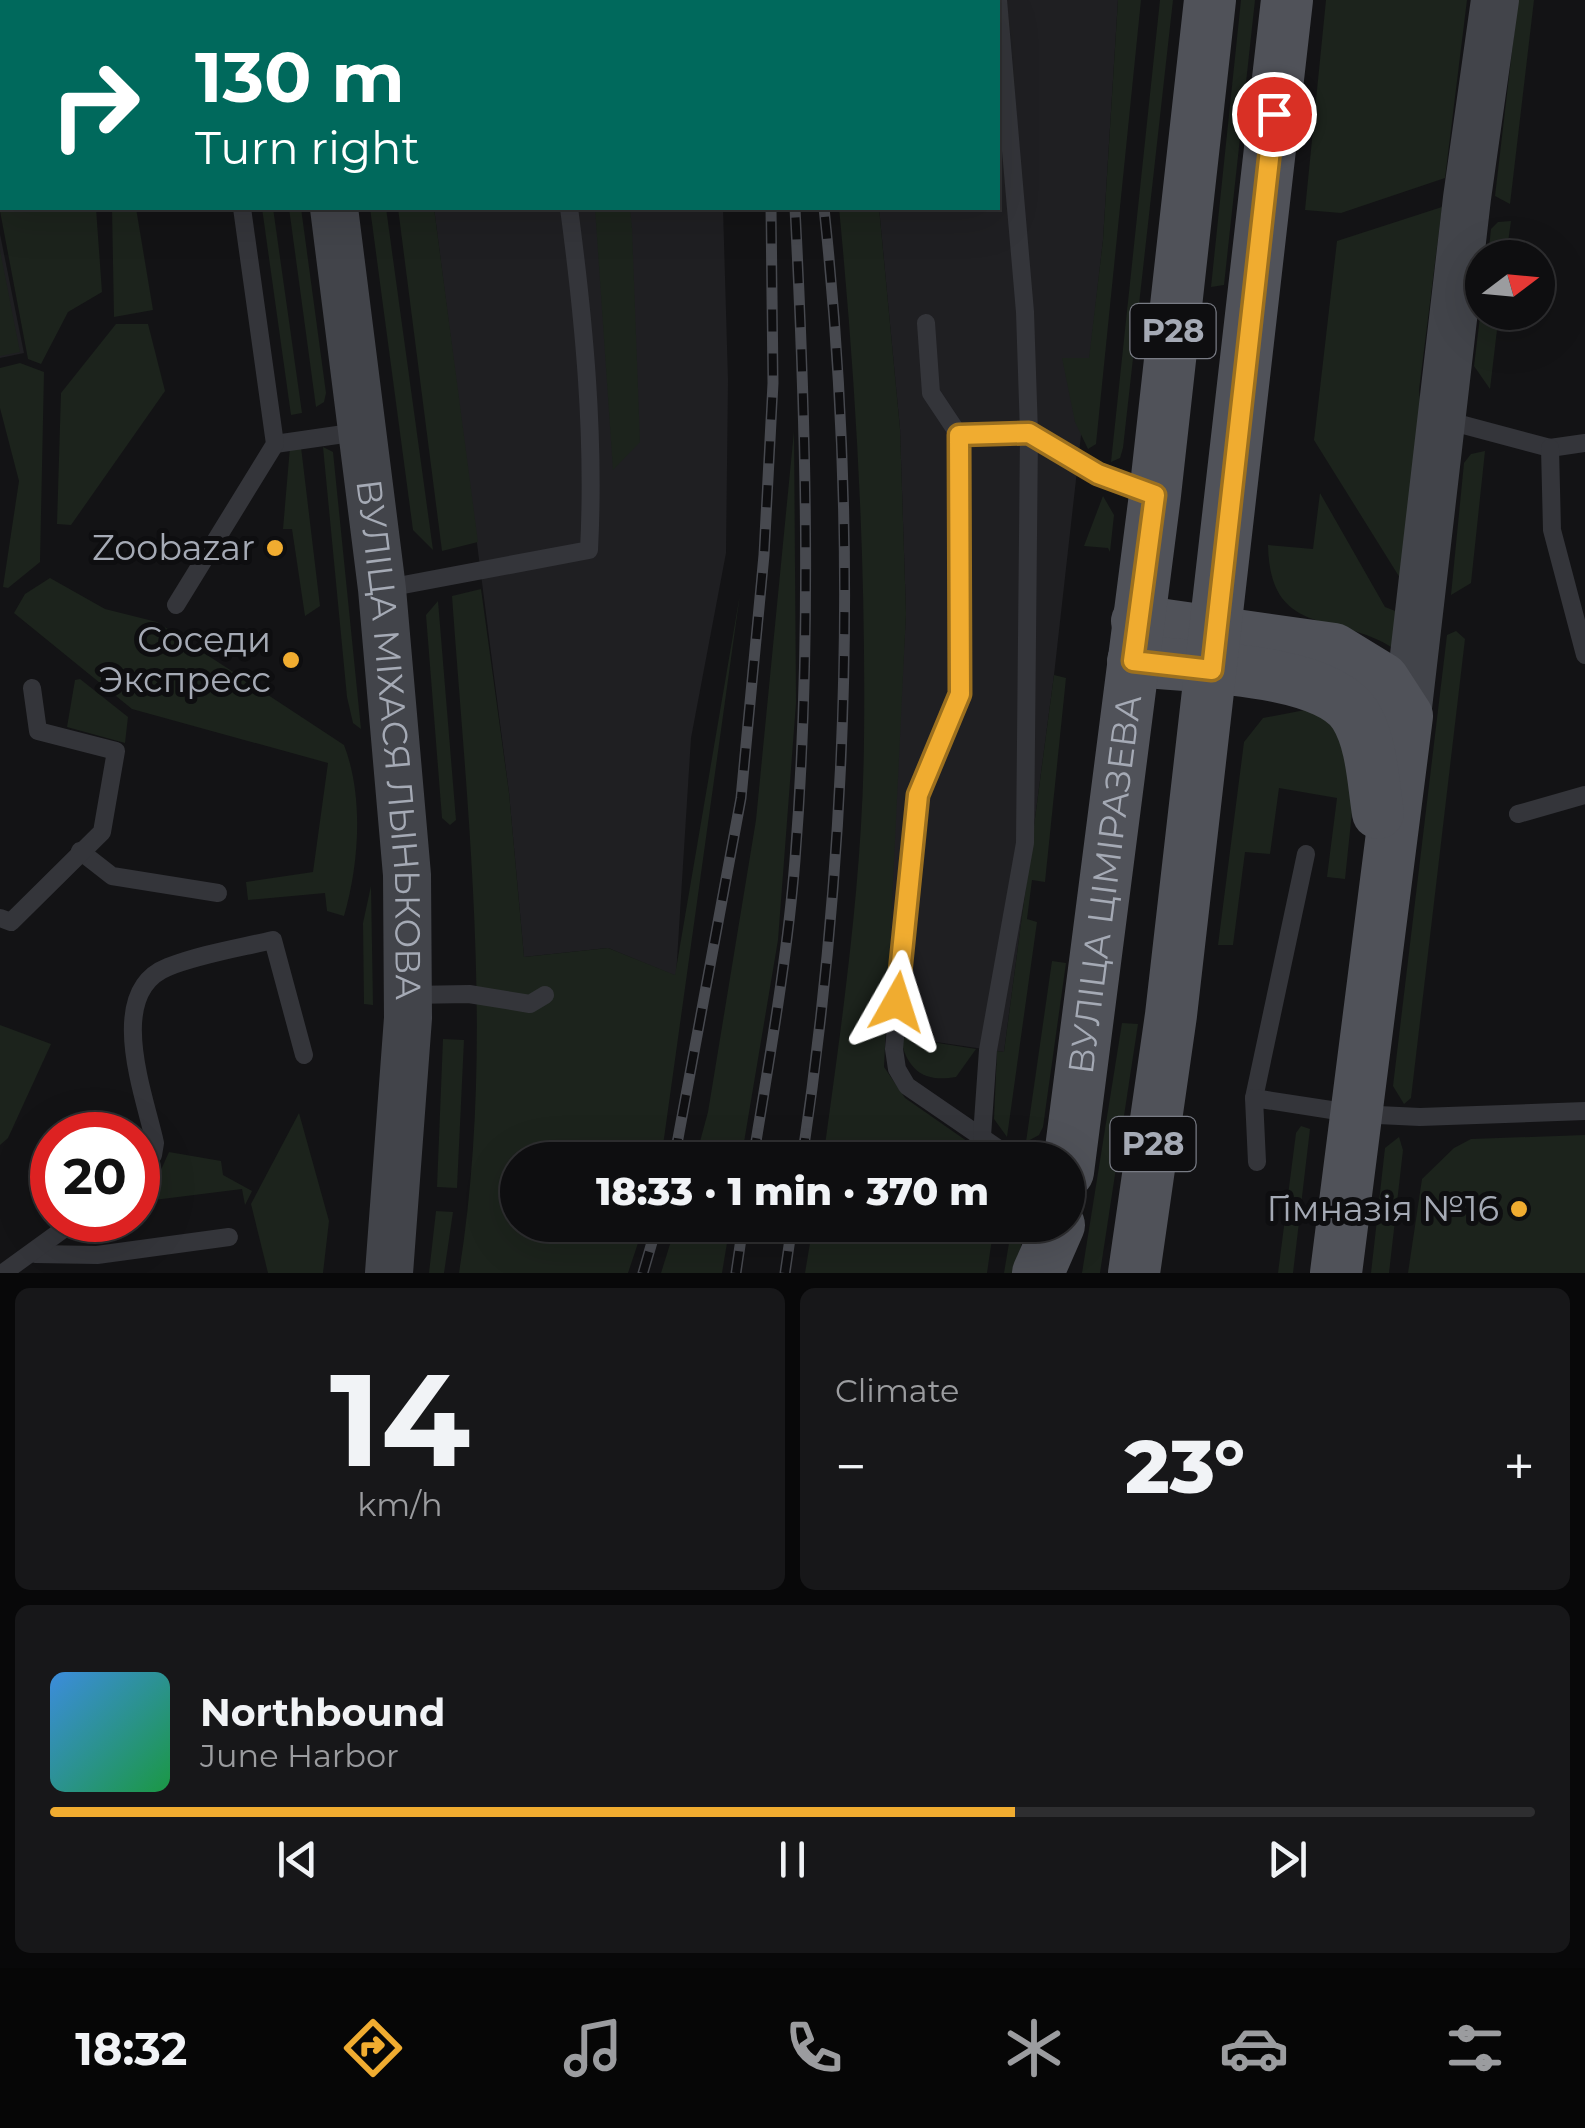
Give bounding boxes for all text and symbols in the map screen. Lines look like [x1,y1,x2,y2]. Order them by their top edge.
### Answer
text: 130 m [195,34,405,120]
icon: right [30,40,160,170]
pin [1232,72,1317,157]
icon: arrive [1247,87,1302,142]
text: Turn right [195,120,420,175]
north arrow [1465,240,1555,330]
map controls [1465,240,1555,330]
road number: Р28 [1130,304,1216,358]
street label: ВУЛІЦА МІХАСЯ ЛЫНЬКОВА [347,477,430,1000]
place label: Zoobazar [92,526,255,569]
marker: Zoobazar [264,537,286,559]
place label: Соседи Экспресс [99,618,271,701]
marker: Соседи Экспресс [280,649,302,671]
street label: ВУЛІЦА ЦІМІРАЗЕВА [1059,692,1150,1076]
position arrow [845,950,949,1054]
speed limit sign: 20 [30,1112,160,1242]
road number: Р28 [1110,1117,1196,1171]
text: 18:33 · 1 min · 370 m [596,1168,989,1215]
place label: Гімназія №16 [1266,1187,1499,1230]
marker: Гімназія №16 [1508,1198,1530,1220]
text: 14 [330,1340,470,1499]
text: Climate [835,1371,959,1410]
text: 23° [1125,1420,1245,1512]
text: − [835,1433,867,1500]
text: + [1503,1433,1535,1500]
text: km/h [357,1485,443,1524]
text: Northbound [200,1689,445,1736]
text: June Harbor [200,1736,399,1775]
icon: previous [270,1832,325,1887]
icon: pause [765,1832,820,1887]
icon: next [1260,1832,1315,1887]
icon: directions [338,2013,408,2083]
icon: music [558,2013,628,2083]
icon: phone [779,2013,849,2083]
icon: climate [999,2013,1069,2083]
icon: car [1219,2013,1289,2083]
icon: filters [1440,2013,1510,2083]
text: 18:32 [75,2021,187,2076]

